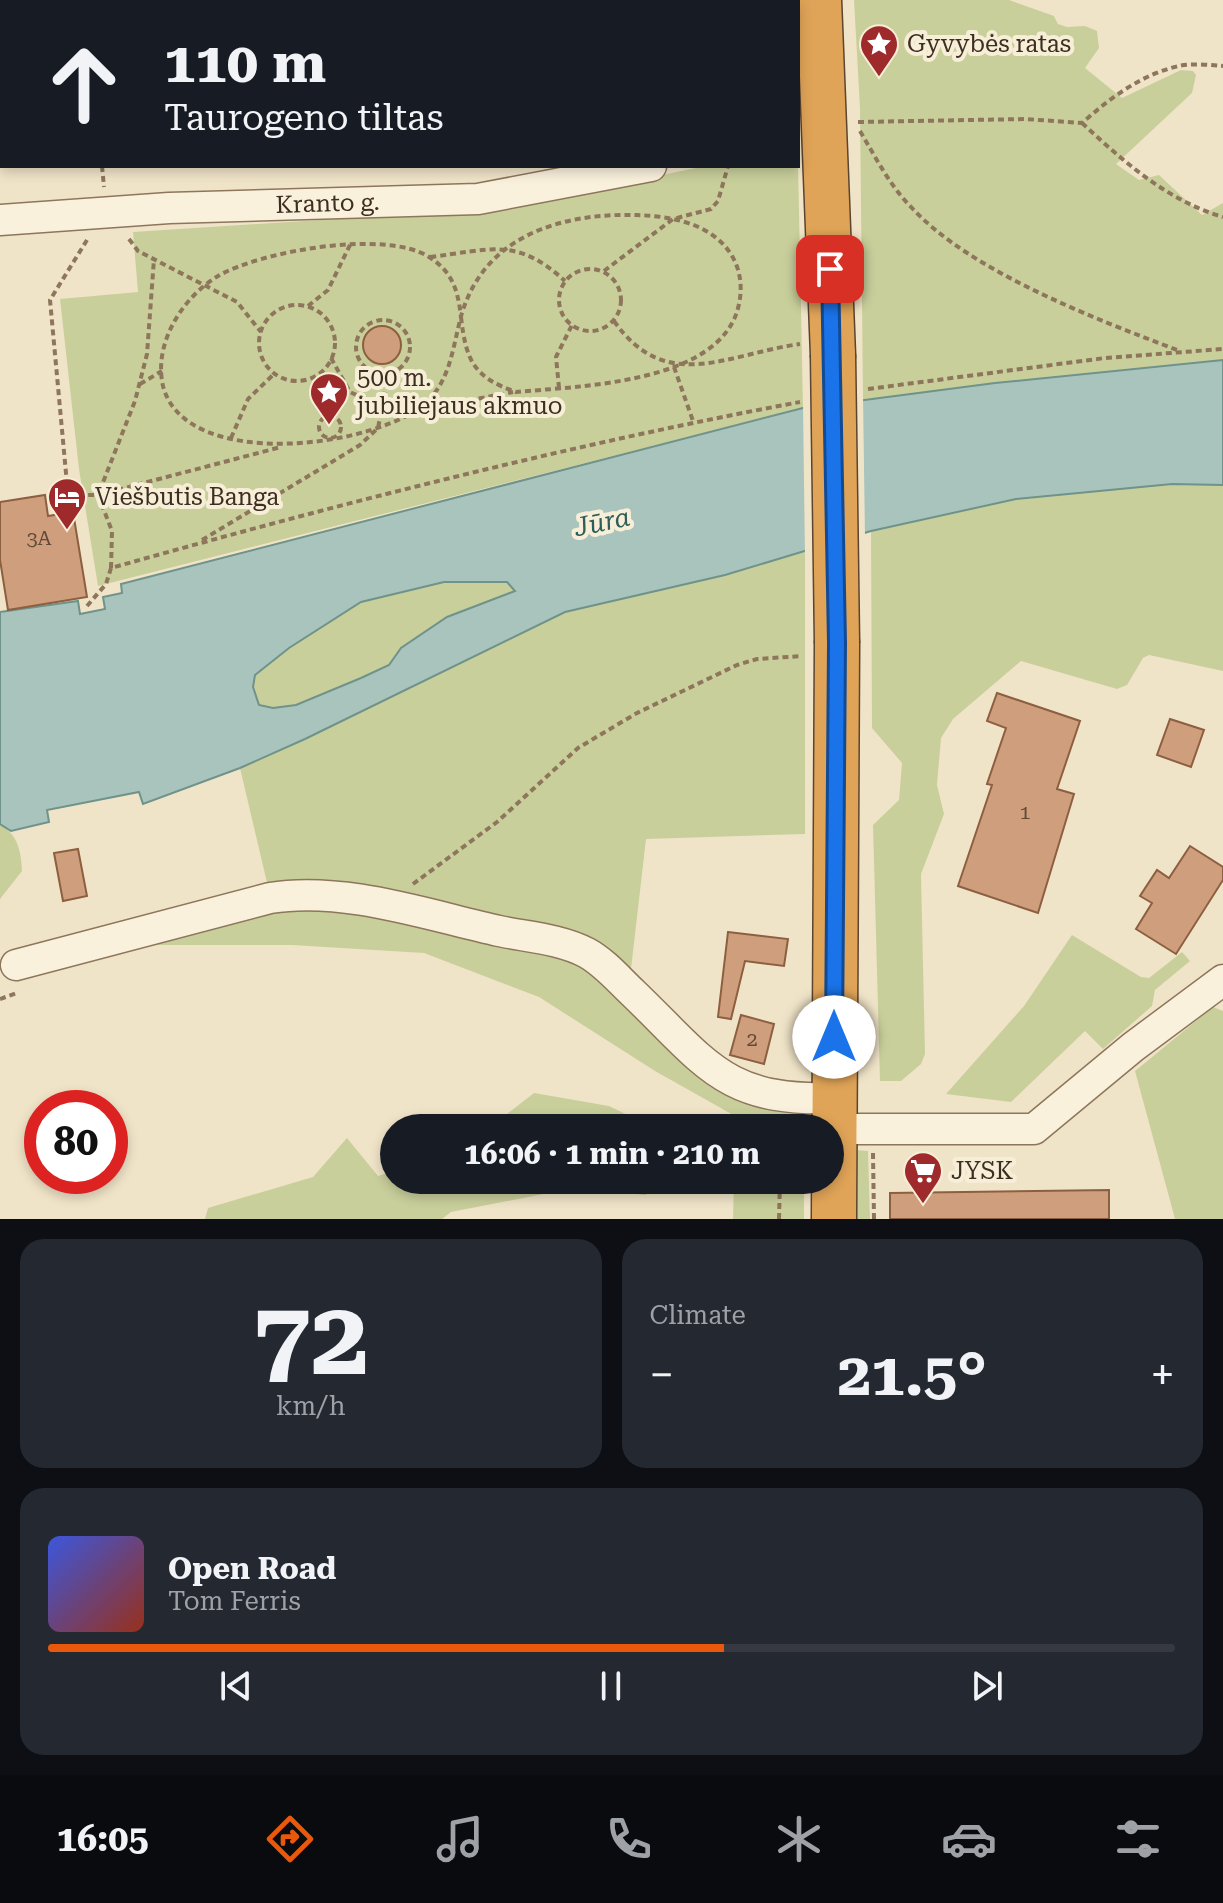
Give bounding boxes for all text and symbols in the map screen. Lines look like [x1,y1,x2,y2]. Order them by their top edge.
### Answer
place icon: Gyvybės ratas [858,23,900,78]
text: 110 m [164,30,326,96]
place label: Gyvybės ratas [907,30,1071,58]
icon: ahead [32,32,136,136]
text: Taurogeno tiltas [164,97,444,139]
street label: Kranto g. [275,188,380,219]
pin [796,235,864,303]
icon: arrive [808,247,852,291]
place label: 500 m. jubiliejaus akmuo [355,364,562,420]
place icon: 500 m. jubiliejaus akmuo [308,371,350,426]
hotel icon: Viešbutis Banga [46,476,88,531]
place label: Viešbutis Banga [95,483,279,511]
water label: Jūra [571,502,633,543]
house number: 3A [26,526,52,550]
house number: 1 [1019,800,1031,824]
position arrow [792,995,876,1079]
house number: 2 [746,1027,758,1051]
speed limit sign: 80 [24,1090,128,1194]
text: 16:06 · 1 min · 210 m [464,1136,760,1171]
supermarket icon: JYSK [902,1150,944,1205]
place label: JYSK [951,1157,1014,1185]
text: 72 [253,1278,369,1399]
text: Climate [650,1300,746,1330]
text: 21.5° [837,1339,987,1410]
text: − [650,1349,674,1401]
text: + [1150,1349,1175,1401]
text: km/h [276,1391,346,1421]
text: Open Road [168,1551,336,1586]
text: Tom Ferris [168,1586,301,1616]
icon: previous [214,1664,258,1708]
icon: pause [589,1664,633,1708]
icon: next [965,1664,1009,1708]
icon: directions [262,1811,318,1867]
icon: music [432,1811,488,1867]
icon: phone [601,1811,657,1867]
icon: climate [771,1811,827,1867]
icon: car [941,1811,997,1867]
icon: filters [1110,1811,1166,1867]
text: 16:05 [57,1818,149,1860]

